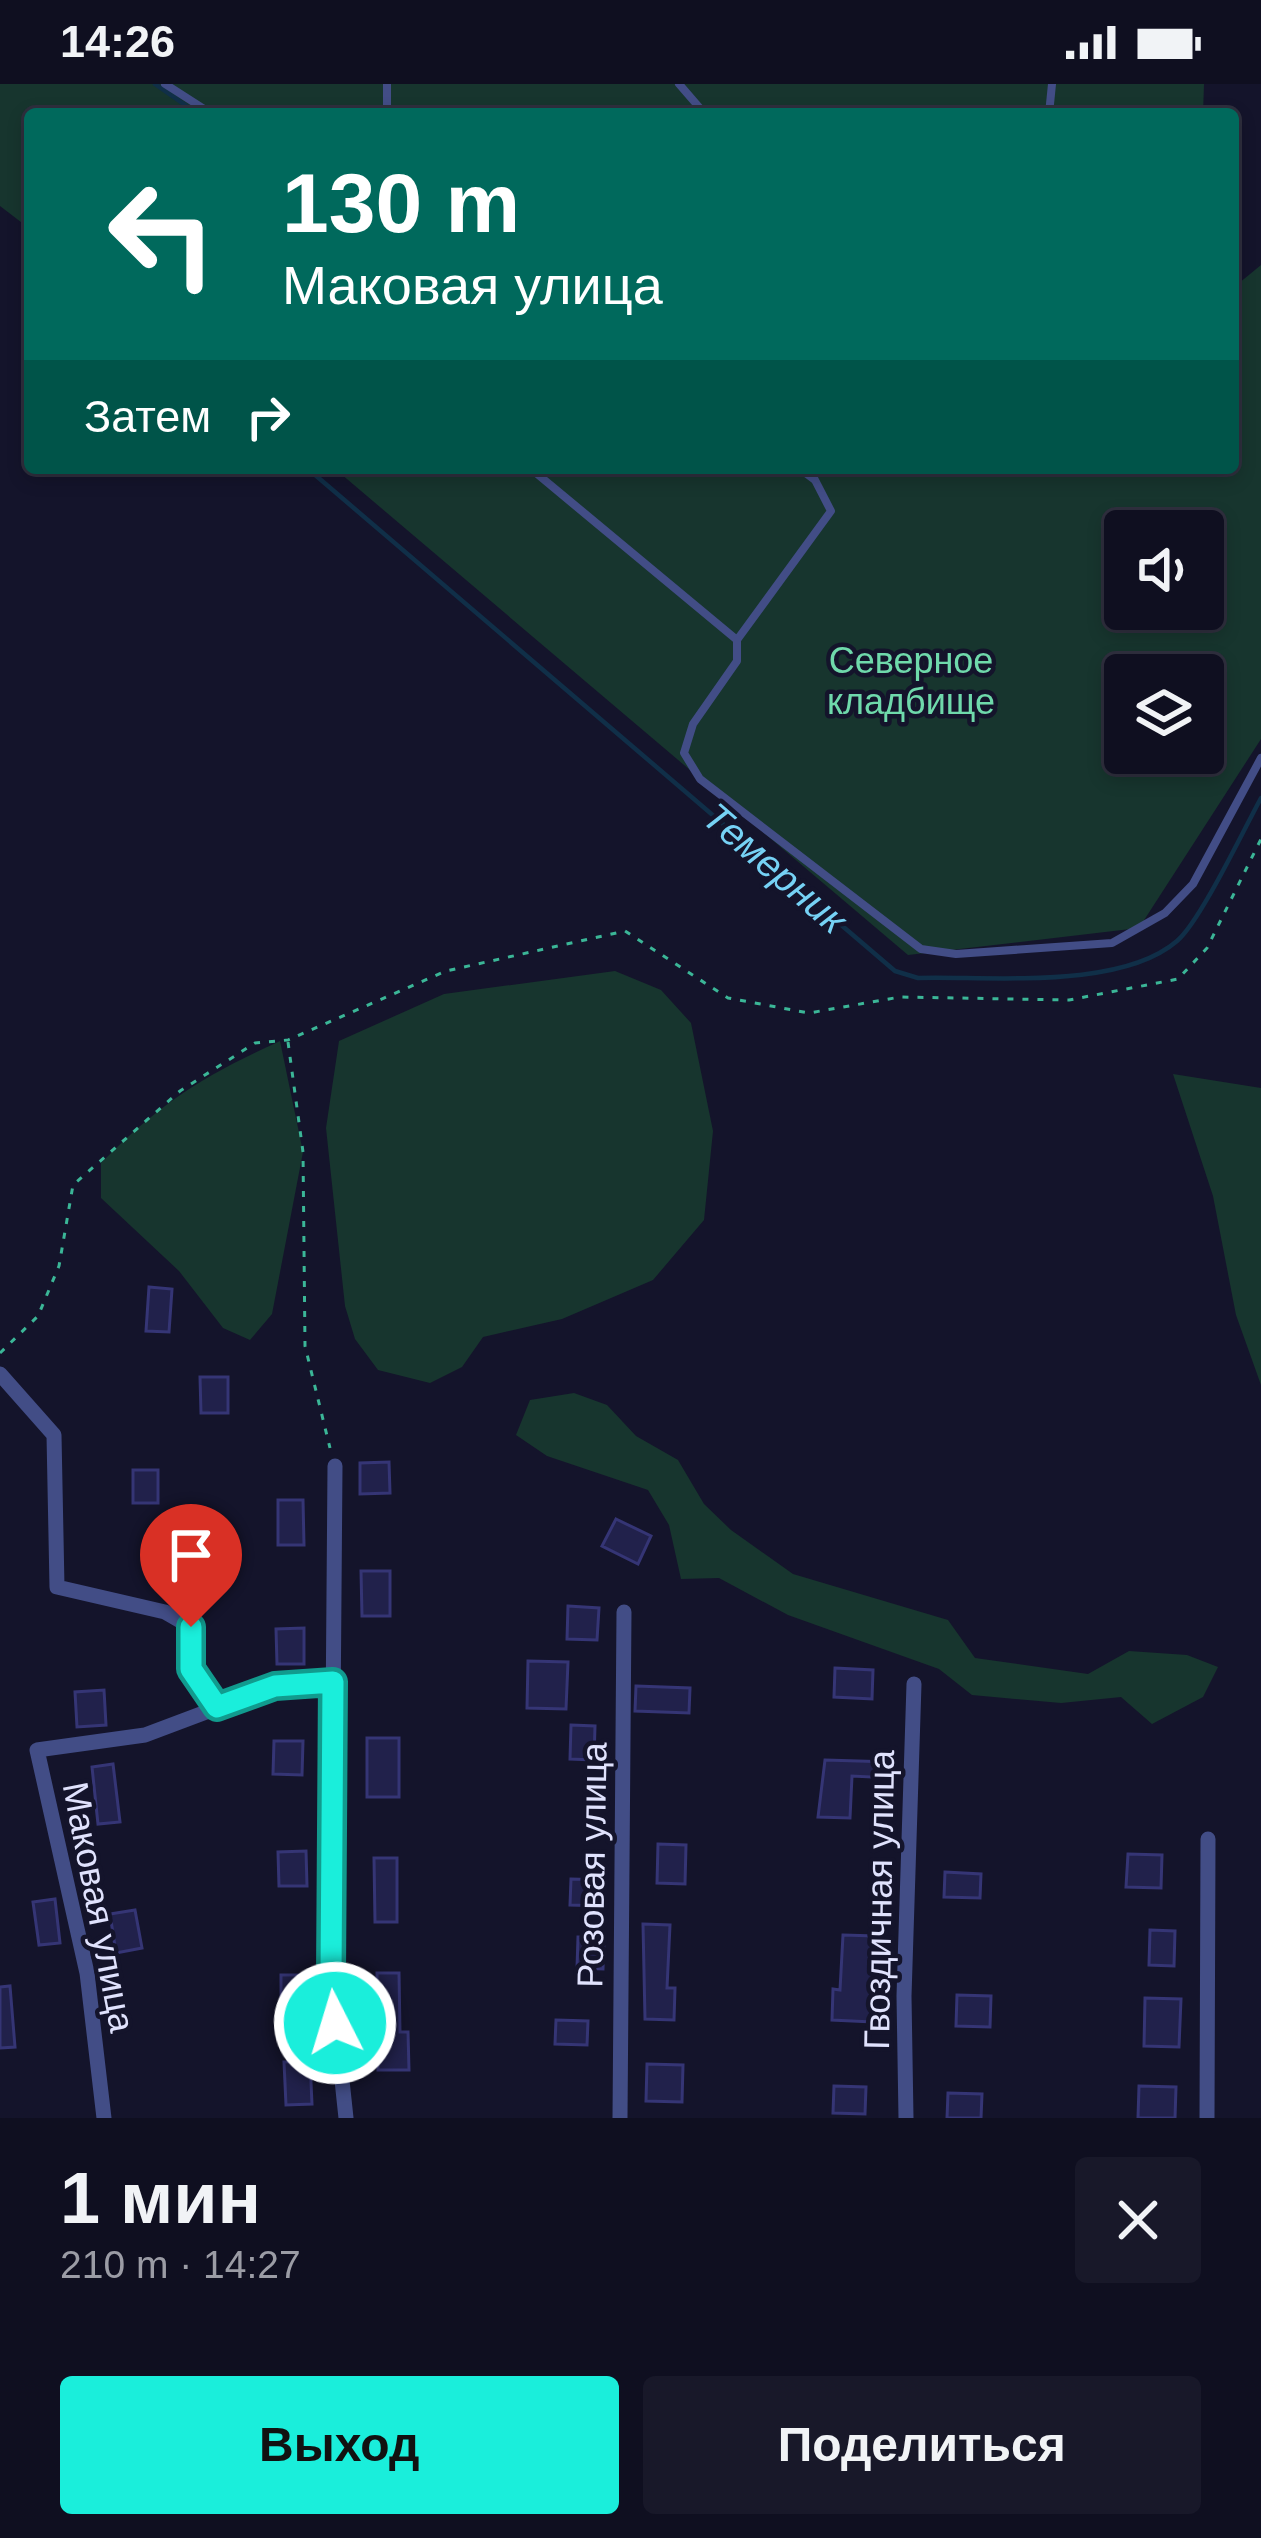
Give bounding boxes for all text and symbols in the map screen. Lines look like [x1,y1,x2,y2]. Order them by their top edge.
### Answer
text: 14:26 [60,16,175,67]
icon: left [84,156,240,312]
text: 130 m [282,156,520,250]
text: Маковая улица [282,255,663,315]
icon: right [235,384,301,450]
text: Затем [84,391,211,442]
map controls [1104,510,1224,774]
button: sound [1104,510,1224,630]
park label: Северное кладбище [827,640,995,722]
button: layers [1104,654,1224,774]
water label: Темерник [695,794,857,943]
pin [140,1504,242,1627]
icon: arrive [158,1522,224,1588]
street label: Розовая улица [569,1741,615,1988]
street label: Гвоздичная улица [856,1749,902,2050]
street label: Маковая улица [55,1779,144,2036]
position arrow [272,1960,398,2086]
button: close [1075,2157,1201,2283]
text: 1 мин [60,2158,261,2238]
text: 210 m · 14:27 [60,2243,301,2286]
button: Выход [60,2376,619,2514]
button: Поделиться [643,2376,1201,2514]

